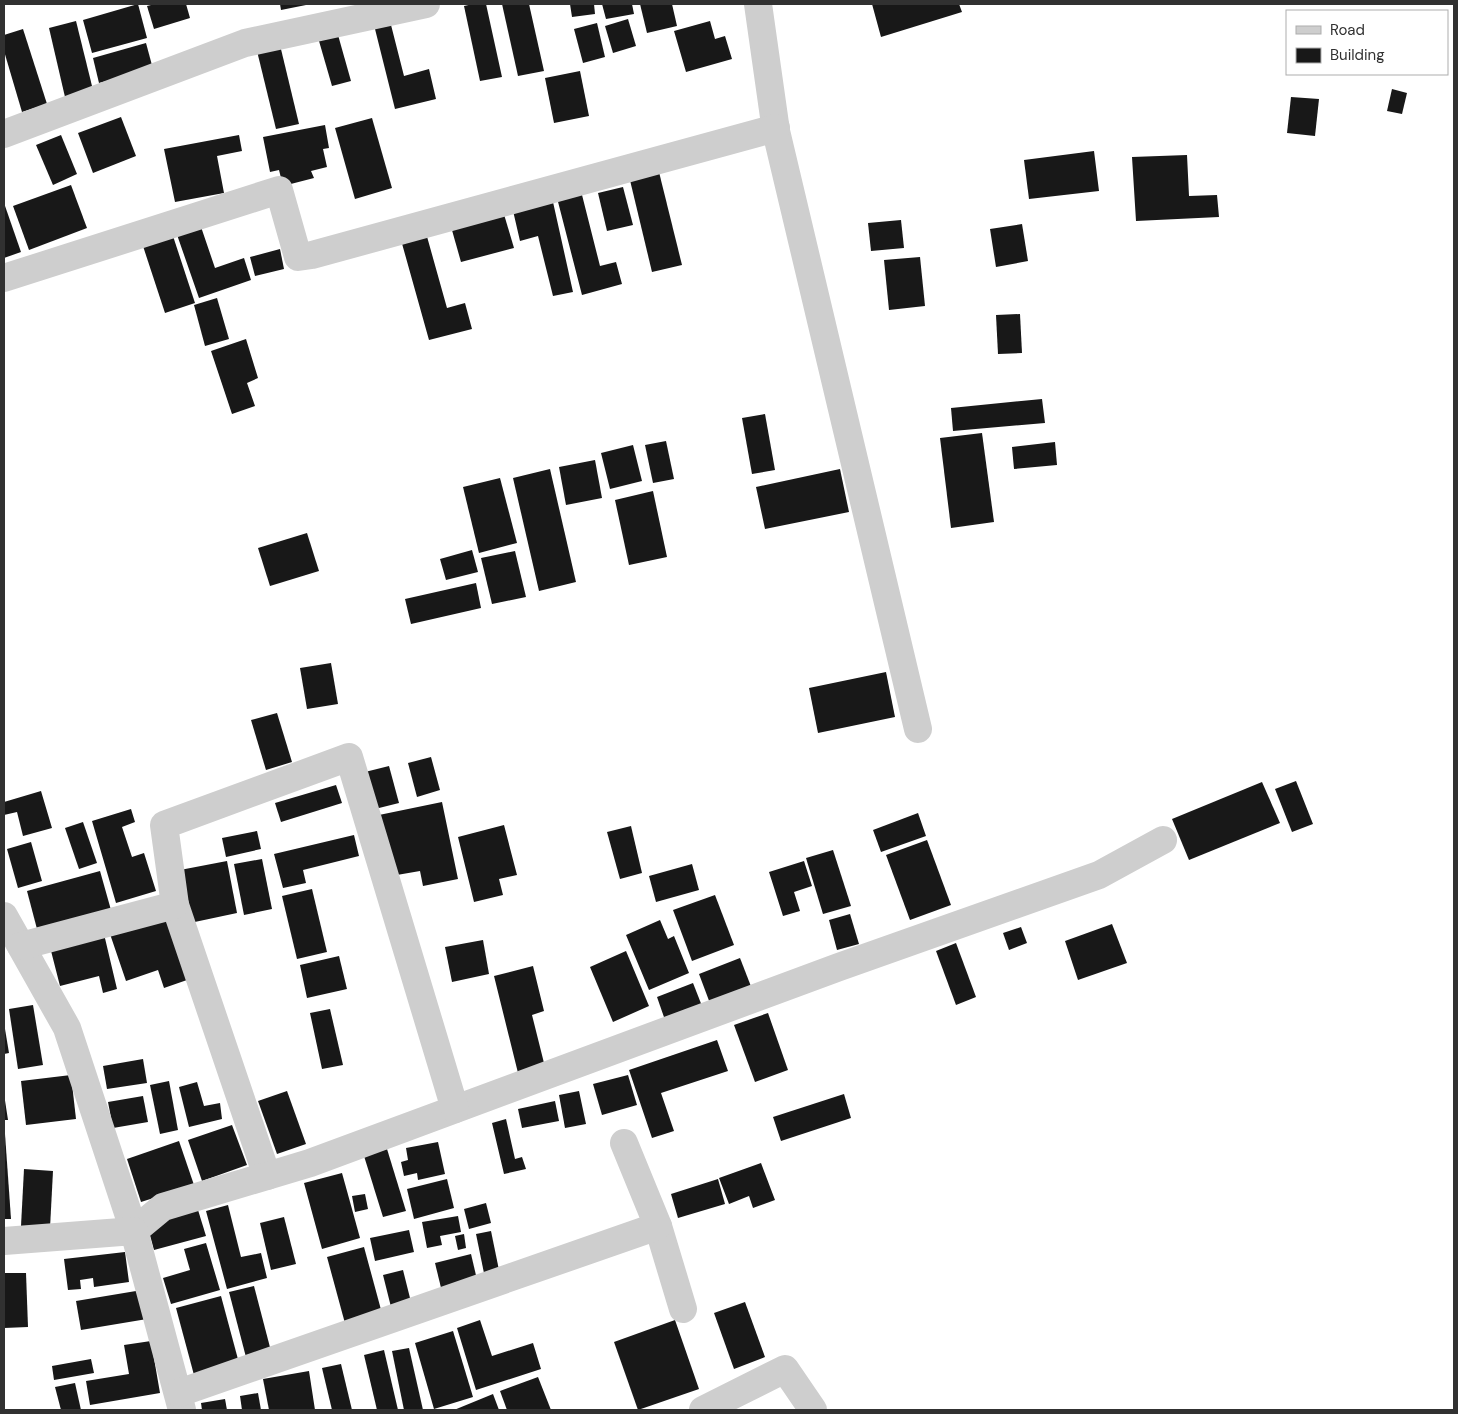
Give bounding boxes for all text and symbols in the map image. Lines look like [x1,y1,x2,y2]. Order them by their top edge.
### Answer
legend [1286,10,1448,75]
text: Road [1330,20,1365,40]
text: Building [1330,45,1385,65]

